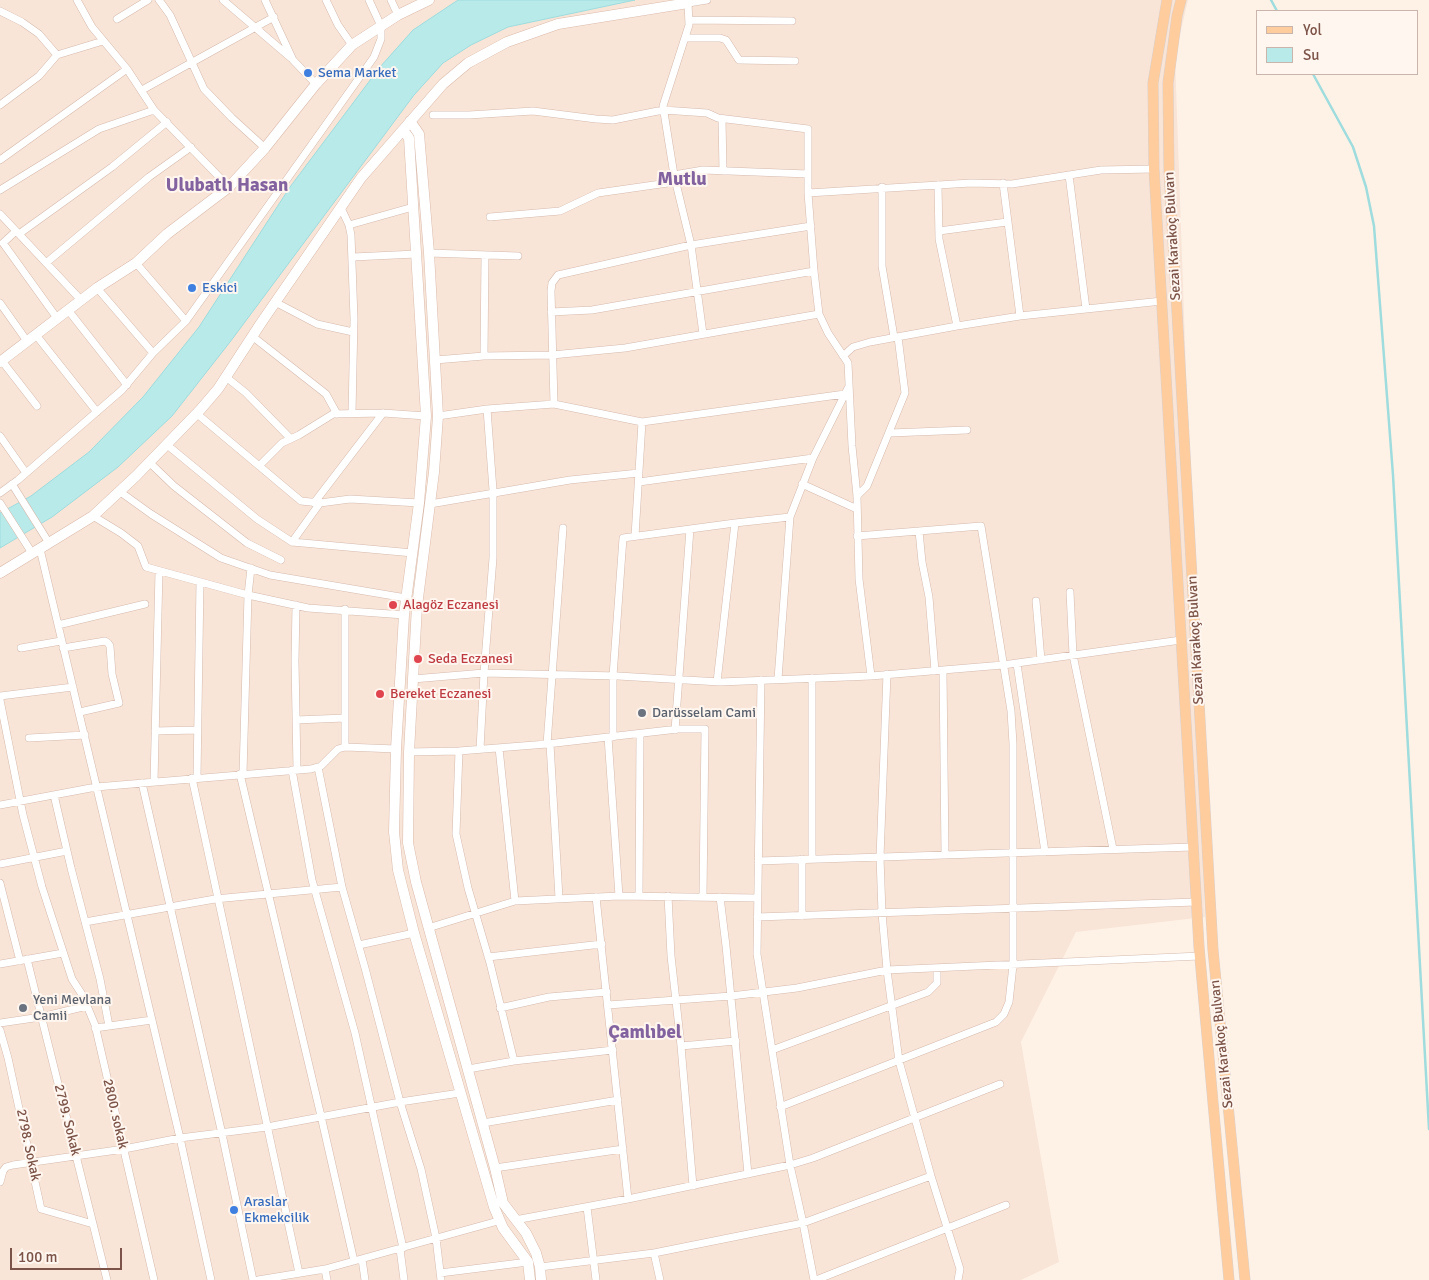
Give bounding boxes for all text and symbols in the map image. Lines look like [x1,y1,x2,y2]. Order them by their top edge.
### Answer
legend [1256,10,1419,75]
text: Yol [1303,21,1322,39]
text: Su [1303,46,1320,64]
place label: Sema Market [318,65,396,81]
marker: Sema Market [302,67,314,79]
district label: Mutlu [657,169,707,191]
street label: Sezai Karakoç Bulvarı [1161,171,1185,301]
district label: Ulubatlı Hasan [166,175,288,197]
place label: Eskici [202,280,237,296]
marker: Eskici [186,282,198,294]
street label: Sezai Karakoç Bulvarı [1184,575,1208,705]
place label: Alagöz Eczanesi [403,597,499,613]
marker: Alagöz Eczanesi [387,599,399,611]
place label: Seda Eczanesi [428,651,513,667]
marker: Seda Eczanesi [412,653,424,665]
place label: Bereket Eczanesi [390,686,491,702]
marker: Bereket Eczanesi [374,688,386,700]
place label: Darüsselam Cami [652,705,756,721]
marker: Darüsselam Cami [636,707,648,719]
street label: Sezai Karakoç Bulvarı [1207,979,1237,1109]
place label: Yeni Mevlana Camii [33,992,111,1024]
marker: Yeni Mevlana Camii [17,1002,29,1014]
district label: Çamlıbel [608,1022,682,1044]
street label: 2800. sokak [99,1077,131,1151]
street label: 2799. Sokak [50,1082,84,1158]
street label: 2798. Sokak [12,1107,44,1183]
place label: Araslar Ekmekcilik [244,1194,309,1226]
marker: Araslar Ekmekcilik [228,1204,240,1216]
scale bar [12,1238,125,1270]
text: 100 m [18,1248,58,1266]

